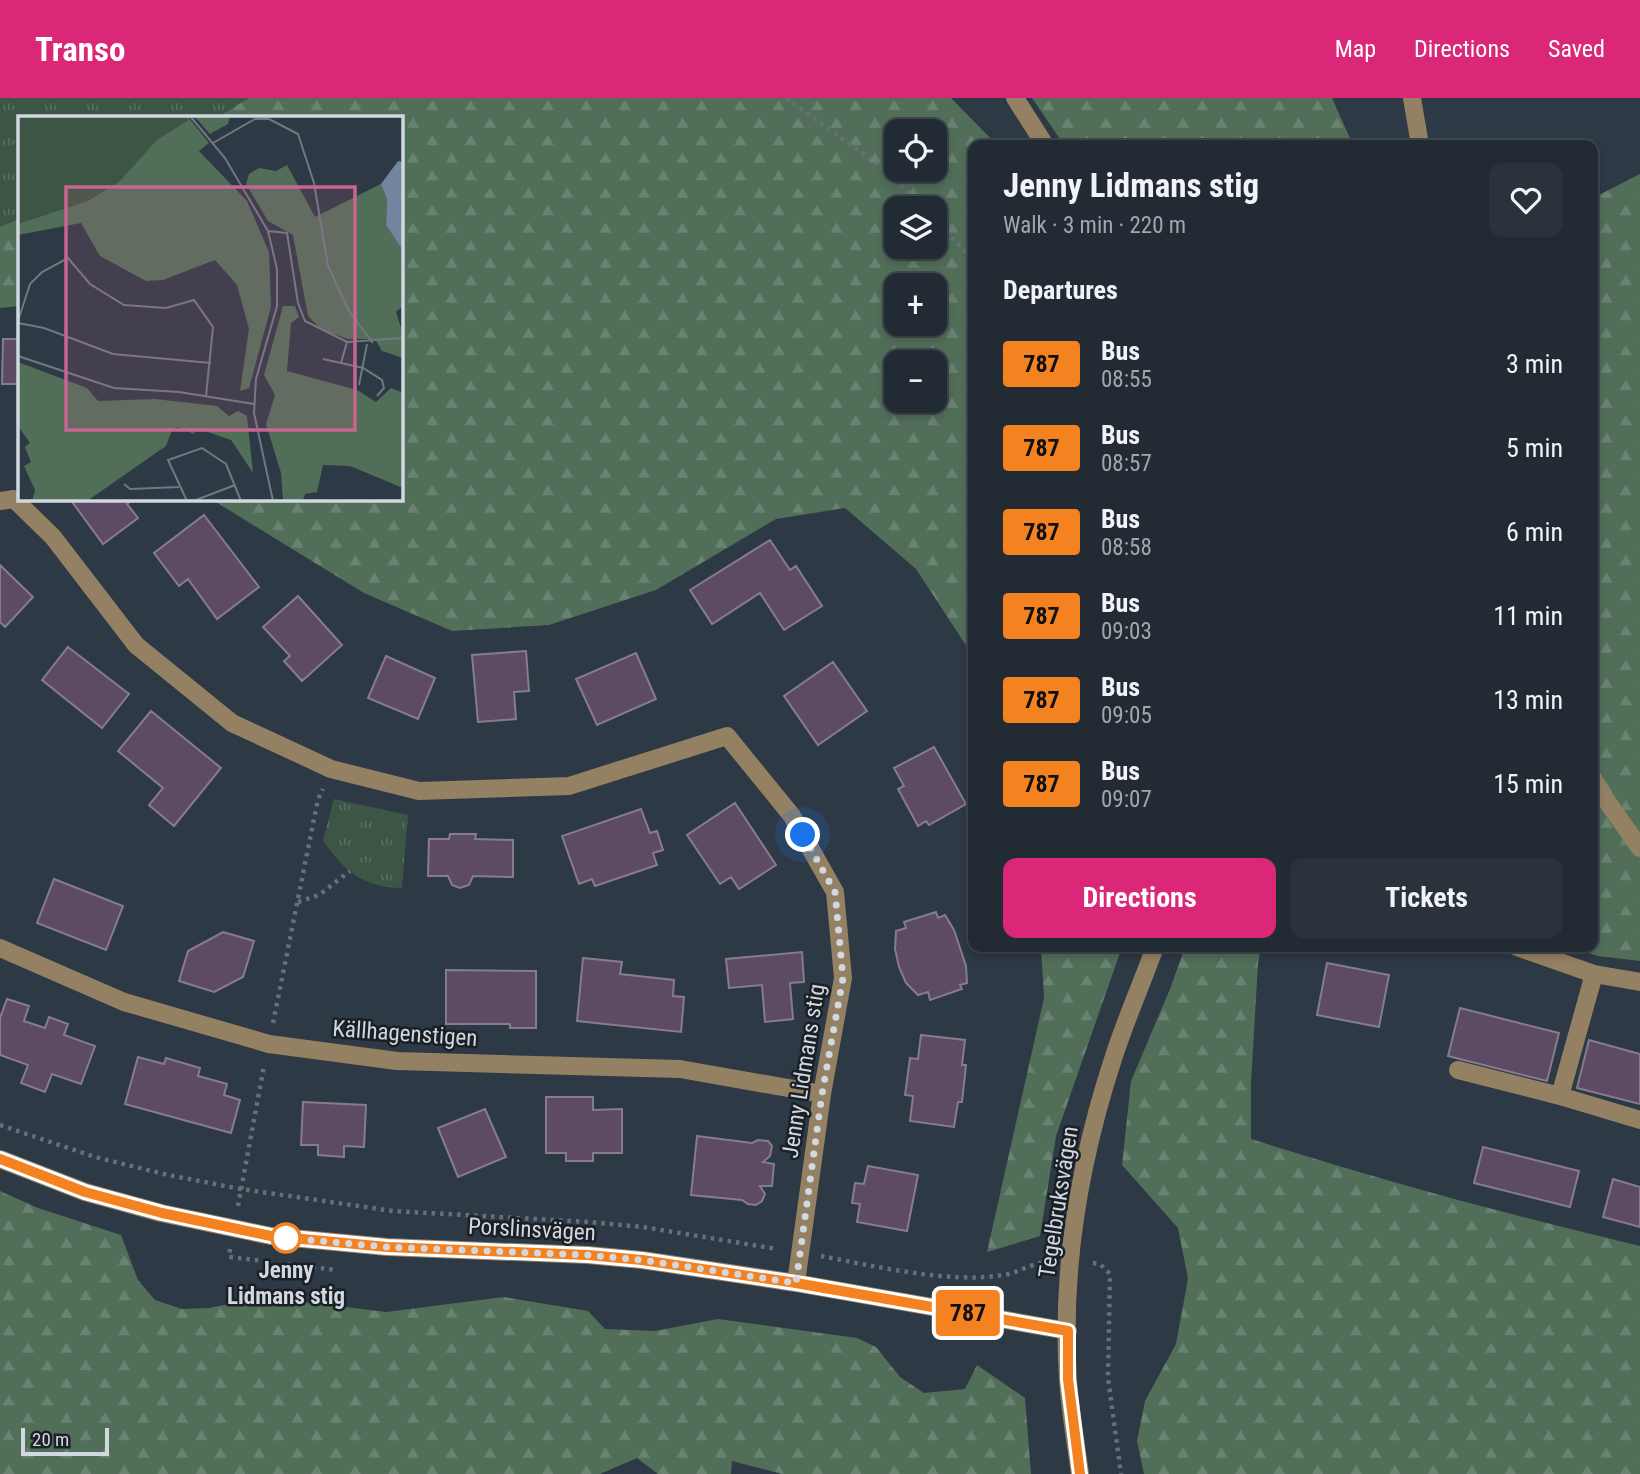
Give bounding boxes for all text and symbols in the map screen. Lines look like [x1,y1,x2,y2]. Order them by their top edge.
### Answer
text: Transo [35,30,125,69]
text: Map [1335,35,1376,63]
text: Directions [1414,35,1510,63]
text: Saved [1548,35,1605,63]
inset map [18,116,402,500]
map controls [884,119,947,413]
button: locate [884,119,947,182]
button: heart [1489,163,1563,237]
text: Jenny Lidmans stig [1003,166,1259,205]
button: layers [884,196,947,259]
text: Walk · 3 min · 220 m [1003,212,1186,239]
button: + [884,273,947,336]
text: Departures [1003,275,1118,305]
text: Bus [1101,336,1140,366]
text: 3 min [1506,349,1563,379]
button: − [884,350,947,413]
text: 787 [1023,350,1060,378]
text: 08:55 [1101,366,1152,393]
text: Bus [1101,420,1140,450]
text: 5 min [1506,433,1563,463]
text: 787 [1023,434,1060,462]
text: 08:57 [1101,450,1152,477]
text: Bus [1101,504,1140,534]
text: 6 min [1506,517,1563,547]
text: 787 [1023,518,1060,546]
text: 08:58 [1101,534,1152,561]
text: Bus [1101,588,1140,618]
text: 11 min [1493,601,1563,631]
text: 787 [1023,602,1060,630]
text: 09:03 [1101,618,1152,645]
text: Bus [1101,672,1140,702]
text: 13 min [1493,685,1563,715]
text: 787 [1023,686,1060,714]
text: 09:05 [1101,702,1152,729]
text: Bus [1101,756,1140,786]
text: 15 min [1493,769,1563,799]
text: 787 [1023,770,1060,798]
text: 09:07 [1101,786,1152,813]
your location [785,817,820,852]
button: Directions [1003,858,1276,938]
button: Tickets [1290,858,1563,938]
street label: Jenny Lidmans stig [776,982,831,1160]
street label: Källhagenstigen [332,1015,478,1052]
street label: Tegelbruksvägen [1033,1124,1084,1280]
street label: Porslinsvägen [467,1213,596,1246]
marker: Jenny Lidmans stig [271,1223,301,1253]
place label: Jenny Lidmans stig [227,1257,345,1310]
line badge: 787 [928,1290,1008,1336]
text: 787 [950,1299,986,1327]
scale bar [21,1425,108,1457]
text: 20 m [32,1428,69,1451]

